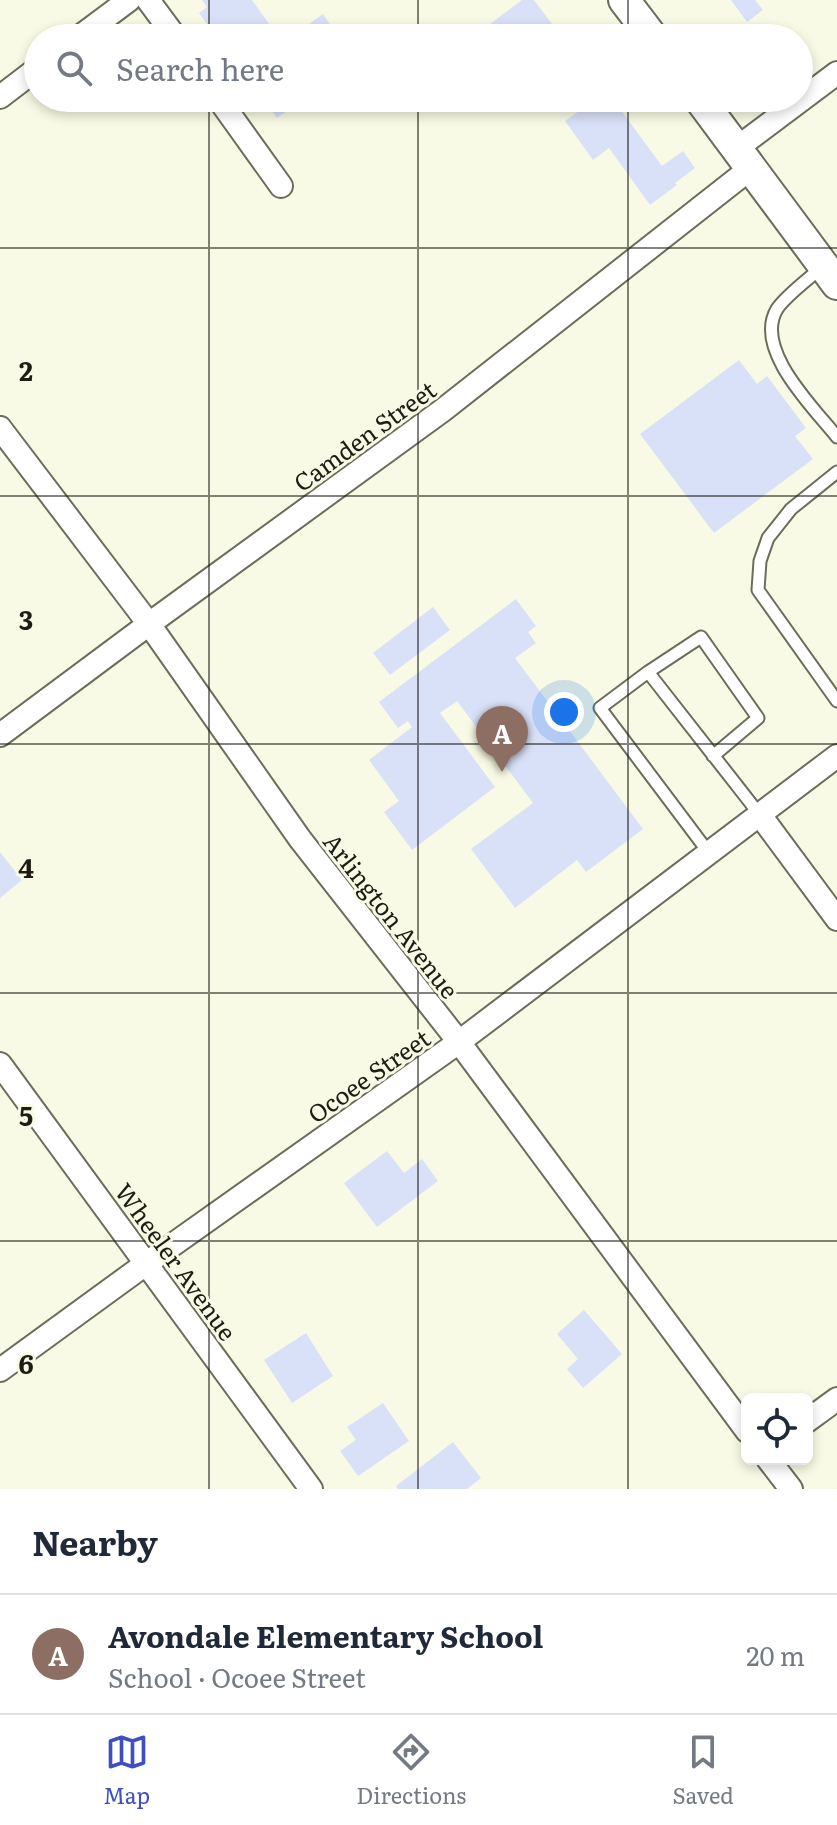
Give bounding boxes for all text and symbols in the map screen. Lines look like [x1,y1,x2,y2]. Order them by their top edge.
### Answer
search box [24,24,813,112]
icon: search [52,46,96,90]
text: Search here [116,46,284,90]
text: 2 [19,350,33,389]
street label: Camden Street [286,371,443,499]
text: 3 [19,599,33,638]
your location [544,692,584,732]
pin: A [476,706,528,772]
street label: Arlington Avenue [316,825,468,1005]
text: 4 [18,847,34,886]
street label: Ocoee Street [300,1020,437,1130]
text: 5 [19,1095,33,1134]
street label: Wheeler Avenue [108,1175,246,1347]
text: 6 [18,1343,34,1382]
map controls [741,1393,813,1465]
button: locate [741,1393,813,1465]
text: Nearby [32,1516,158,1566]
text: Avondale Elementary School [108,1613,543,1657]
text: A [48,1635,68,1674]
text: 20 m [746,1635,805,1674]
text: School · Ocoee Street [108,1657,366,1696]
tab: Map [103,1730,150,1811]
tab: Directions [356,1730,466,1811]
tab: Saved [673,1730,734,1811]

